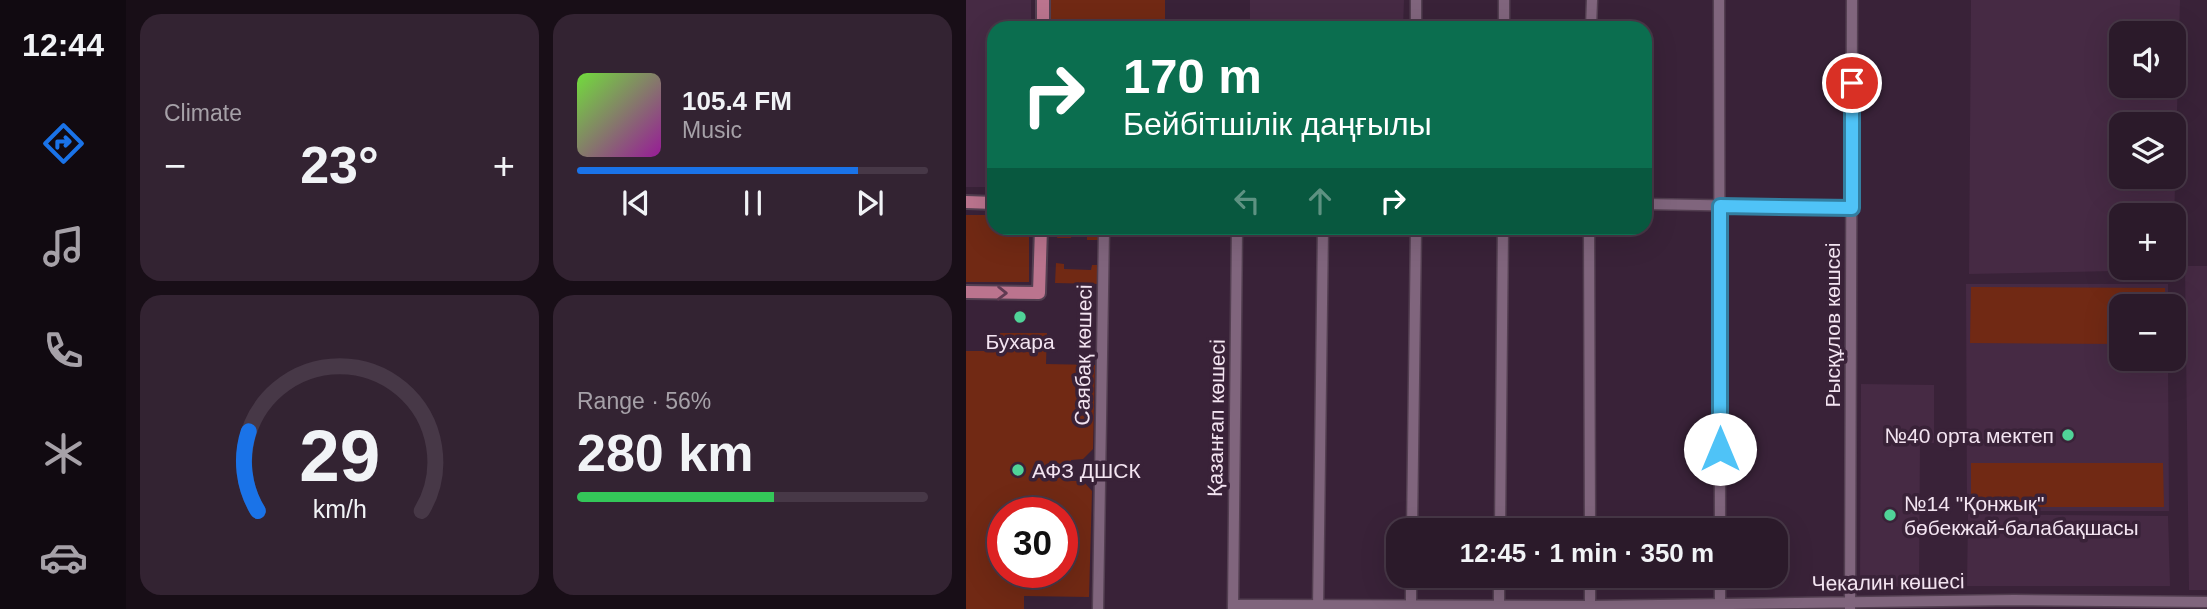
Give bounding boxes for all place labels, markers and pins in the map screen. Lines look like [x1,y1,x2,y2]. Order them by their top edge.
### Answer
pin [1822,53,1882,113]
marker: Бухара [1012,309,1028,325]
place label: Бухара [985,330,1055,353]
place label: №40 орта мектеп [1885,424,2054,447]
marker: №40 орта мектеп [2060,427,2076,443]
place label: АФЗ ДШСК [1032,459,1141,482]
marker: АФЗ ДШСК [1010,462,1026,478]
place label: №14 "Қонжық" бөбекжай-балабақшасы [1904,492,2139,539]
marker: №14 "Қонжық" бөбекжай-балабақшасы [1882,507,1898,523]

